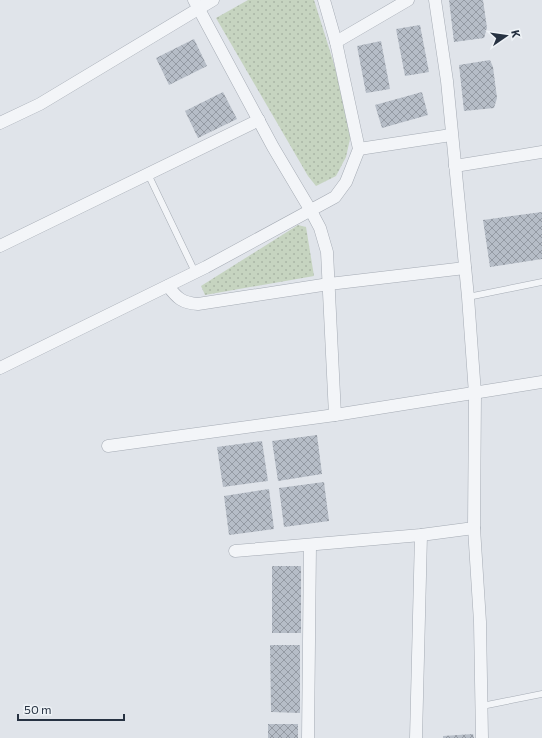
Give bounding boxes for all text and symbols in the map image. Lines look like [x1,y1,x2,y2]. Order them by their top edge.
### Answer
north arrow [486,16,526,56]
text: K [509,28,523,39]
scale bar [18,696,124,722]
text: 50 m [24,702,52,716]

